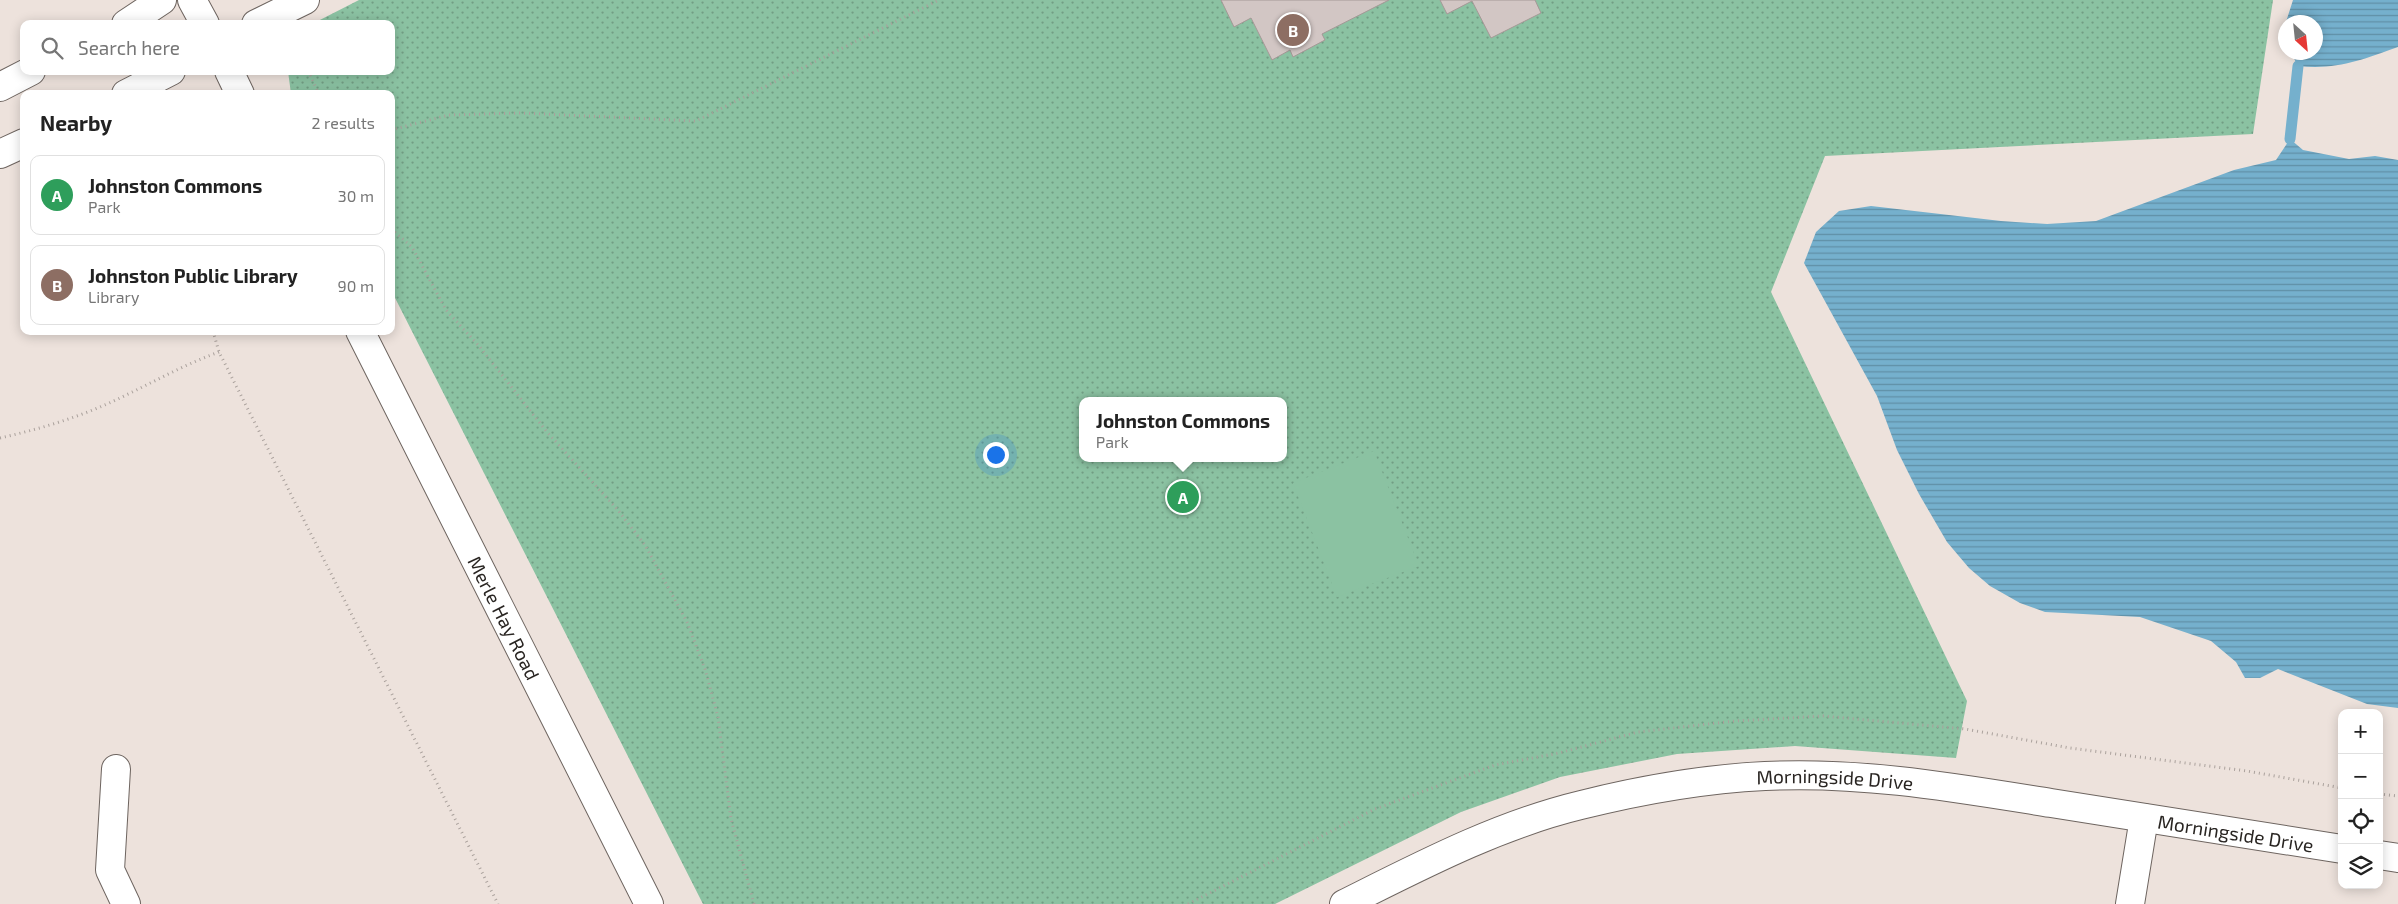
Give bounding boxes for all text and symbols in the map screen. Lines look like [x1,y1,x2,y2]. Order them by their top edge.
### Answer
pin: B [1277,11,1309,49]
north arrow [2278,15,2323,60]
search box [20,20,395,75]
icon: search [38,34,66,62]
text: Search here [78,36,180,59]
text: Nearby [40,110,112,135]
text: 2 results [312,113,375,132]
text: Johnston Commons [88,174,262,197]
text: A [52,186,62,205]
text: 30 m [338,186,374,205]
text: Park [88,197,121,216]
text: Johnston Public Library [88,264,298,287]
text: B [52,276,62,295]
text: 90 m [338,276,374,295]
text: Library [88,287,139,306]
popup [1079,397,1287,462]
text: Johnston Commons [1096,409,1270,432]
text: Park [1096,432,1129,451]
your location [983,442,1009,468]
pin: A [1167,478,1199,516]
street label: Merle Hay Road [464,552,545,683]
map controls [2338,709,2383,889]
button: + [2338,709,2383,754]
button: − [2338,754,2383,799]
street label: Morningside Drive [1756,764,1915,794]
button: locate [2338,799,2383,844]
street label: Morningside Drive [2156,809,2315,856]
button: layers [2338,844,2383,889]

